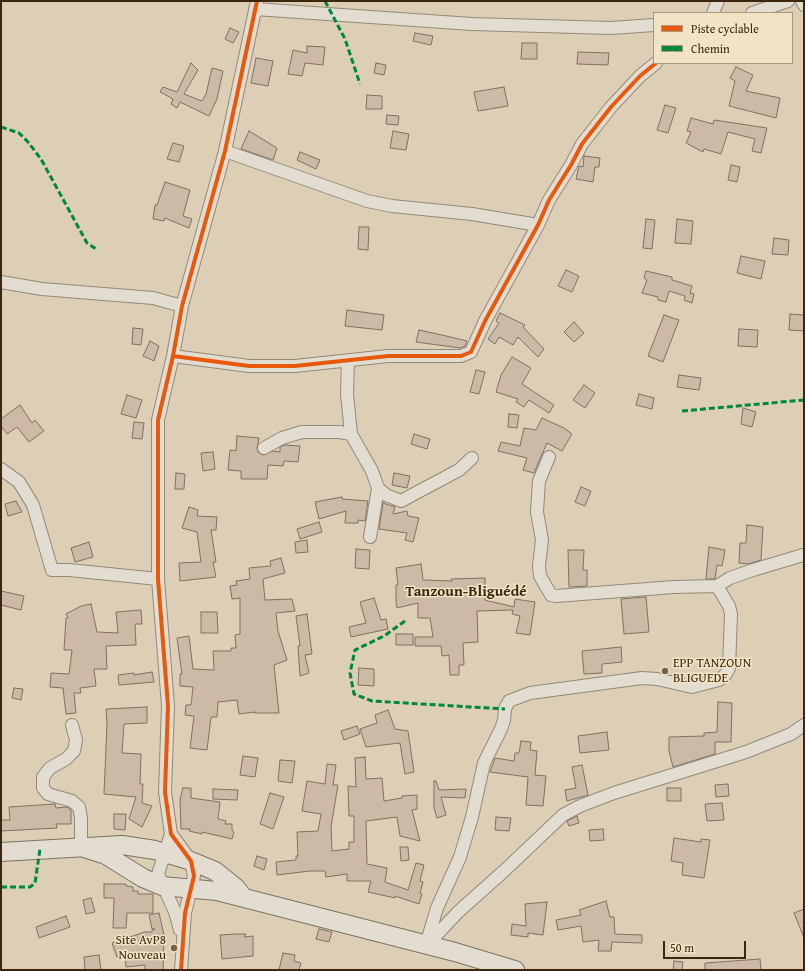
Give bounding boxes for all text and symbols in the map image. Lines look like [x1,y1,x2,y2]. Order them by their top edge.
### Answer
legend [653,12,793,64]
text: Piste cyclable [691,20,759,37]
text: Chemin [691,40,730,57]
district label: Tanzoun-Bliguédé [405,583,527,601]
place label: EPP TANZOUN BLIGUEDE [673,656,751,687]
marker: EPP TANZOUN BLIGUEDE [660,666,670,676]
place label: Site AvP8 Nouveau [115,933,166,964]
scale bar [665,933,748,959]
text: 50 m [670,939,694,956]
marker: Site AvP8 Nouveau [169,943,179,953]

